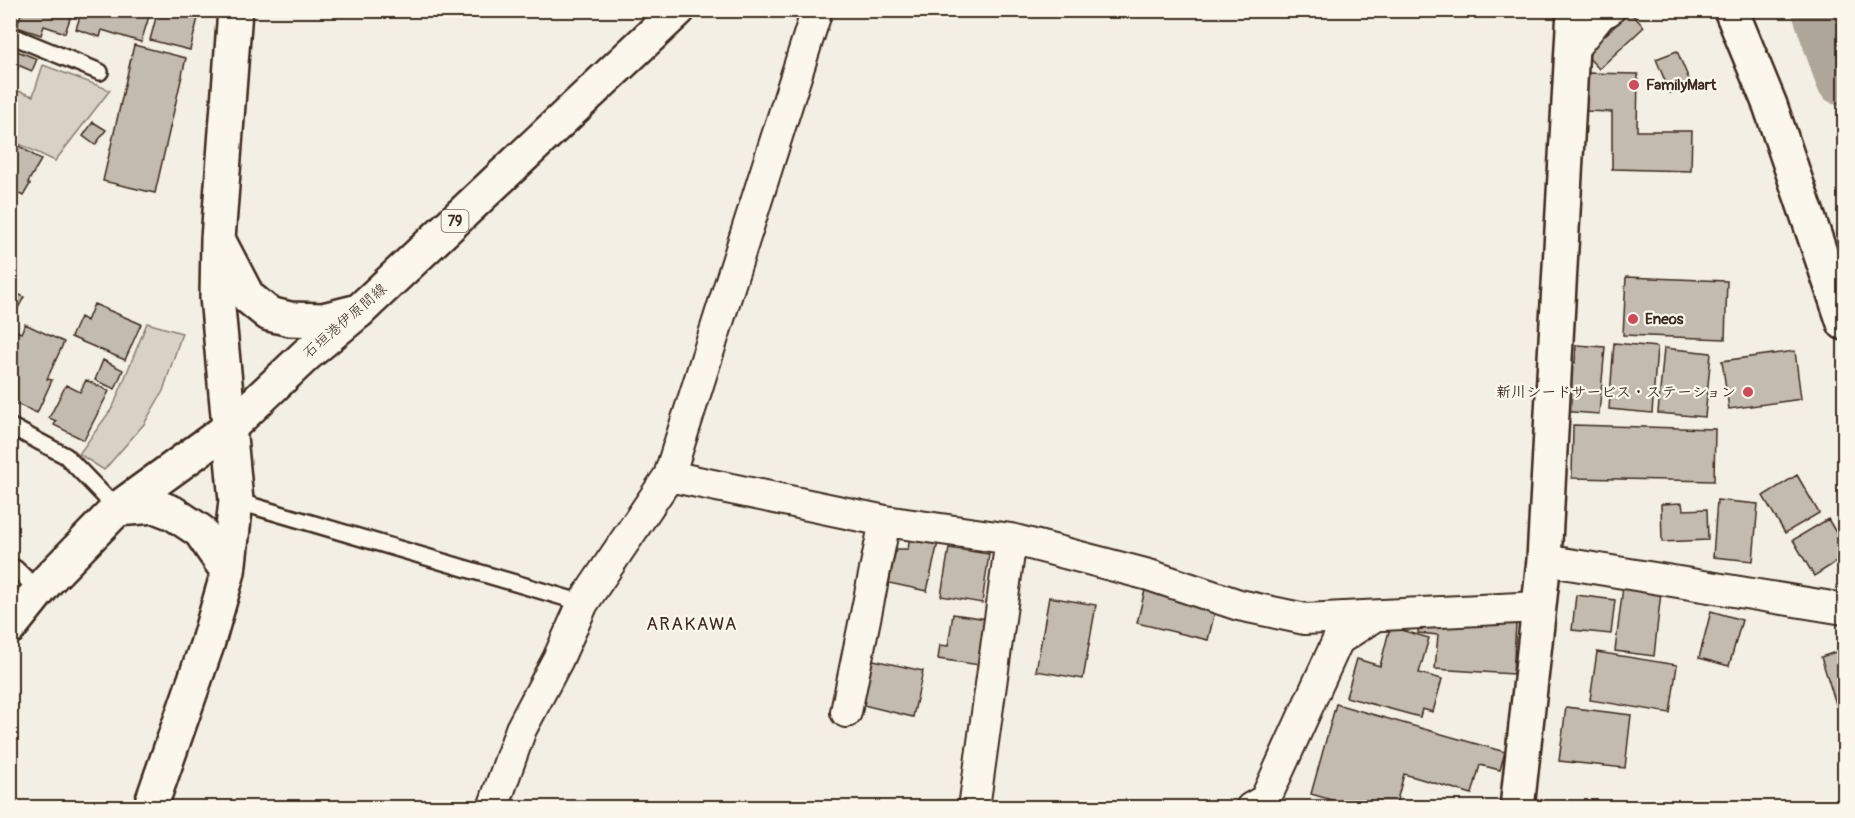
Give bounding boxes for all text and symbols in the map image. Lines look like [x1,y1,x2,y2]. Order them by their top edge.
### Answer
place label: FamilyMart [1646,76,1717,95]
marker: FamilyMart [1627,78,1641,92]
road number: 79 [442,210,468,232]
street label: 石垣港伊原間線 [299,279,391,363]
place label: Eneos [1645,310,1684,329]
marker: Eneos [1626,312,1640,326]
place label: 新川シードサービス・ステーション [1496,383,1736,402]
marker: 新川シードサービス・ステーション [1741,385,1755,399]
district label: ARAKAWA [646,613,738,636]

